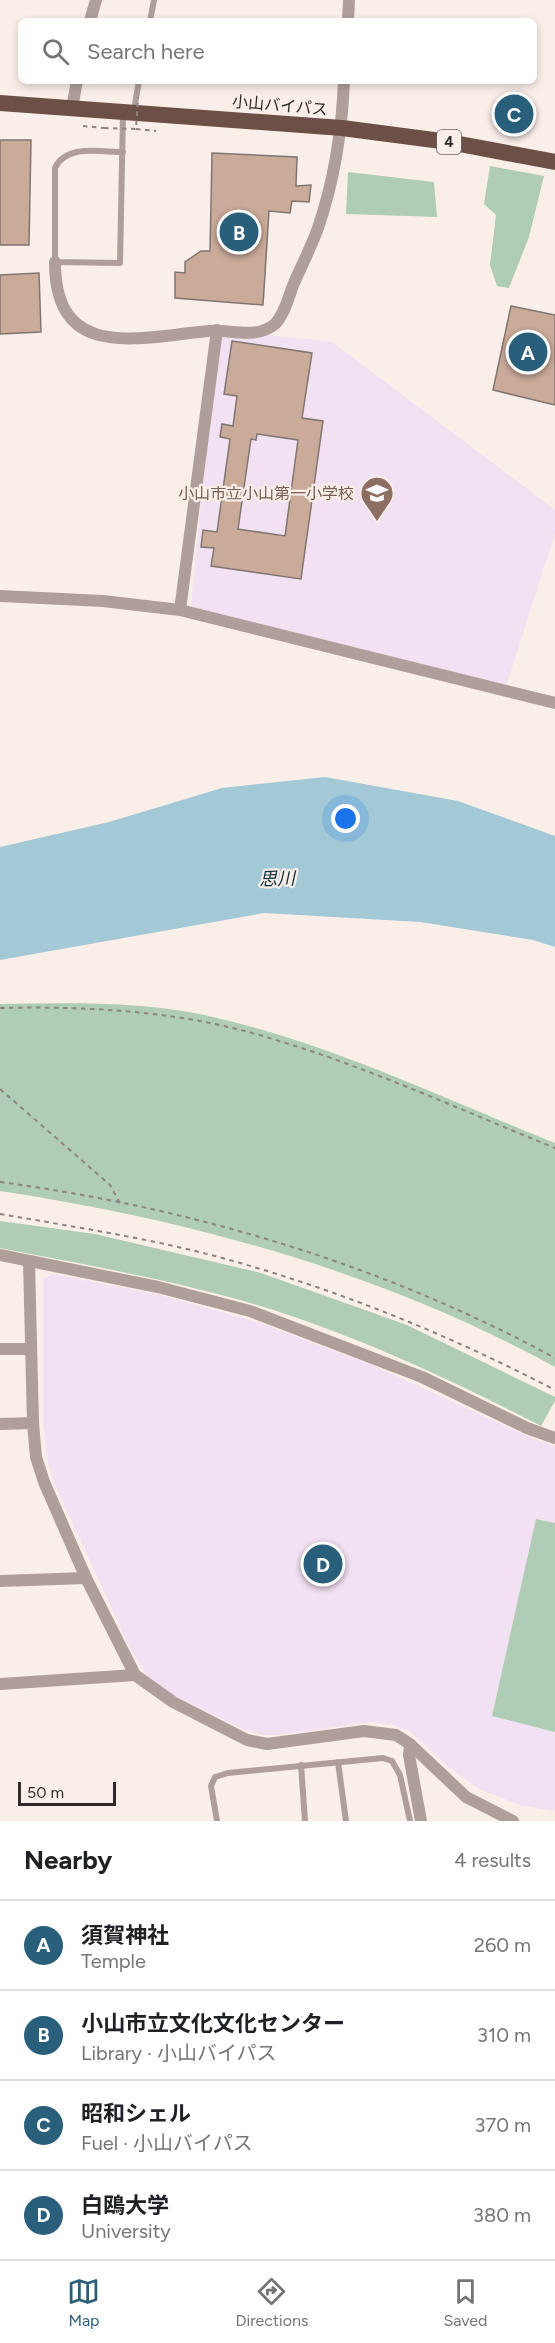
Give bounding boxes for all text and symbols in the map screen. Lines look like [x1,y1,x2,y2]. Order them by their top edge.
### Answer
search box [18,18,537,84]
icon: search [39,35,72,68]
text: Search here [87,38,205,65]
street label: 小山バイパス [231,92,328,119]
pin: C [494,92,534,136]
road number: 4 [437,130,461,154]
pin: B [220,210,258,254]
pin: A [508,330,548,374]
school or university icon: 小山市立小山第一小学校 [359,475,395,522]
place label: 小山市立小山第一小学校 [178,484,354,503]
your location [331,804,360,833]
water label: 思川 [259,867,297,891]
pin: D [304,1542,342,1586]
scale bar [18,1779,116,1806]
text: 50 m [27,1783,64,1802]
text: Nearby [24,1844,112,1876]
text: 4 results [454,1848,531,1872]
text: 須賀神社 [81,1922,169,1949]
text: A [36,1933,51,1957]
text: 260 m [474,1933,531,1957]
text: Temple [81,1949,146,1973]
text: 小山市立文化文化センター [81,2010,345,2037]
text: B [37,2023,50,2047]
text: 310 m [477,2023,531,2047]
text: Library · 小山バイパス [81,2041,277,2065]
text: 昭和シェル [81,2100,191,2127]
text: C [36,2113,51,2137]
text: 370 m [475,2113,531,2137]
text: Fuel · 小山バイパス [81,2131,253,2155]
text: 白鴎大学 [81,2192,169,2219]
text: D [37,2203,51,2227]
text: 380 m [473,2203,531,2227]
text: University [81,2219,171,2243]
tab: Map [67,2275,100,2330]
tab: Directions [235,2275,308,2330]
tab: Saved [443,2275,488,2330]

